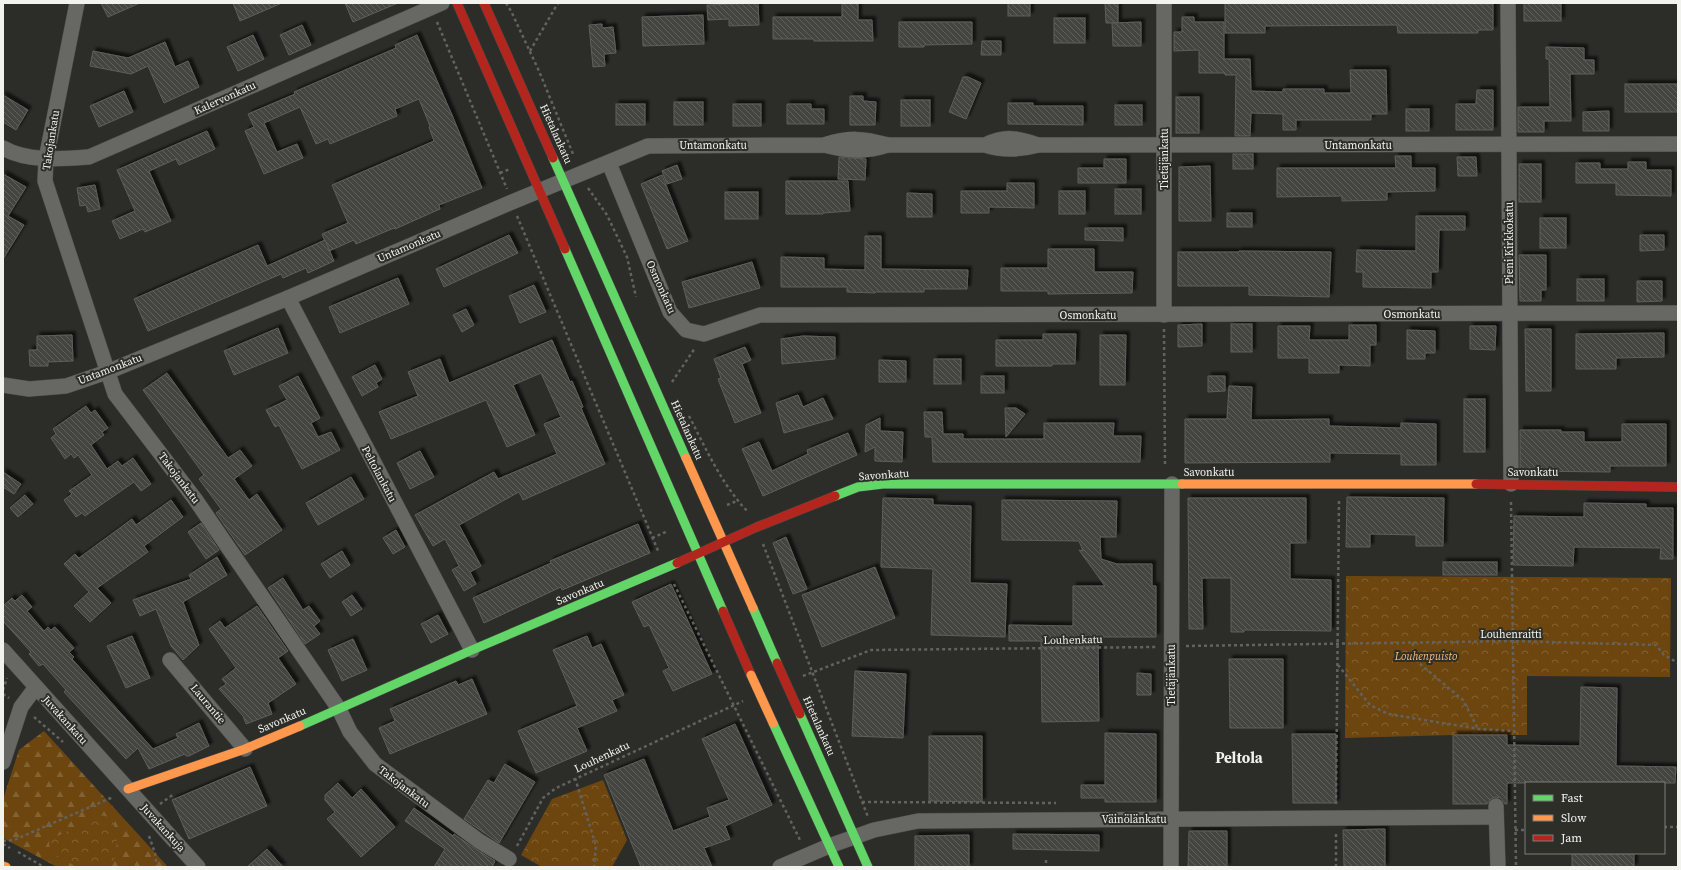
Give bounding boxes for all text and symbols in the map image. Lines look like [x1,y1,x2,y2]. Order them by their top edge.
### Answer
street label: Kalervonkatu [192,77,259,118]
street label: Hietalankatu [536,102,576,167]
street label: Takojankatu [39,108,63,171]
street label: Tietäjänkatu [1157,128,1172,190]
street label: Untamonkatu [679,138,747,153]
street label: Untamonkatu [1324,138,1392,153]
street label: Pieni Kirkkokatu [1502,201,1517,284]
street label: Untamonkatu [375,226,444,266]
street label: Osmonkatu [643,258,680,317]
street label: Osmonkatu [1384,307,1441,322]
street label: Osmonkatu [1060,308,1117,323]
street label: Untamonkatu [76,350,145,388]
street label: Hietalankatu [667,398,707,463]
street label: Peltolankatu [358,443,400,505]
street label: Takojankatu [155,449,204,507]
street label: Savonkatu [1184,465,1235,480]
street label: Savonkatu [1508,465,1559,480]
street label: Savonkatu [858,466,910,484]
street label: Savonkatu [554,575,607,609]
street label: Louhenraitti [1480,627,1542,642]
street label: Louhenkatu [1043,632,1103,648]
street label: Tietäjänkatu [1164,644,1179,706]
park label: Louhenpuisto [1394,649,1458,664]
street label: Laurantie [187,681,229,727]
street label: Juvakankatu [38,692,91,748]
street label: Hietalankatu [799,694,839,759]
street label: Savonkatu [256,703,309,737]
street label: Louhenkatu [572,737,633,776]
district label: Peltola [1215,747,1264,768]
street label: Takojankatu [375,763,433,812]
legend [1525,782,1665,854]
text: Fast [1561,790,1583,806]
street label: Juvakankuja [137,800,189,856]
text: Slow [1561,810,1587,826]
street label: Väinölänkatu [1101,812,1167,827]
text: Jam [1560,830,1582,846]

